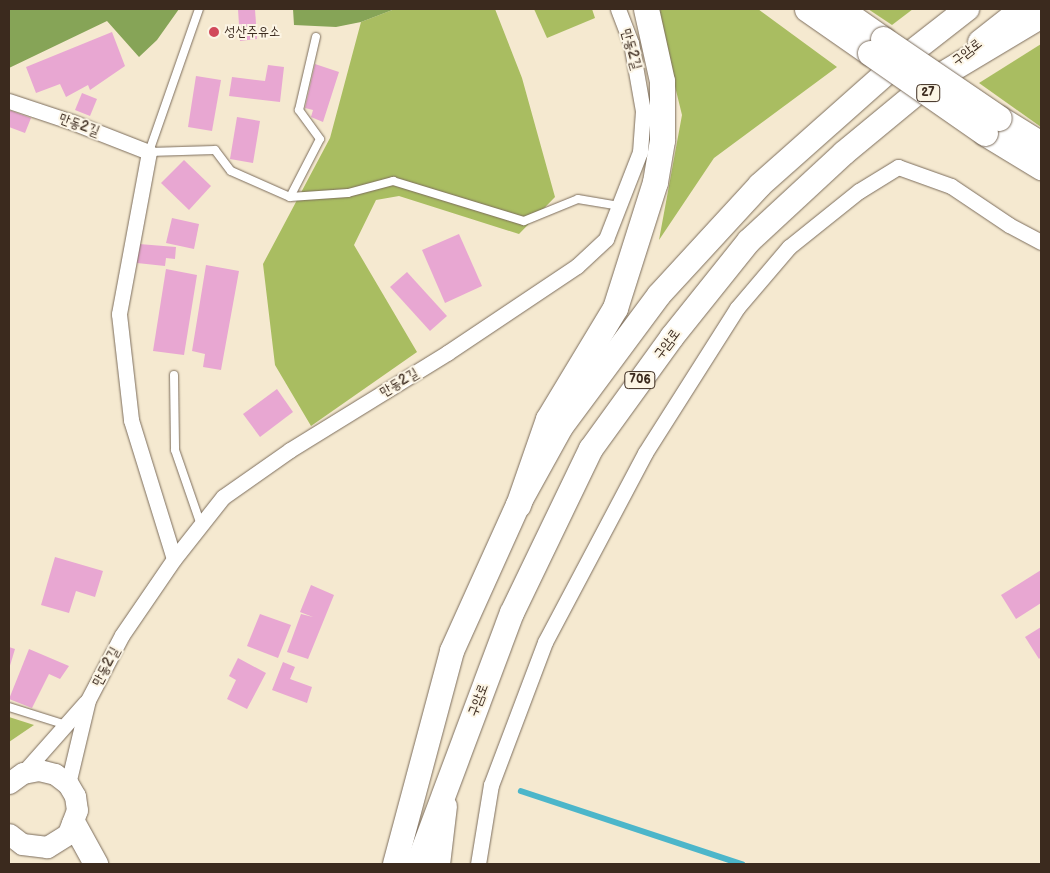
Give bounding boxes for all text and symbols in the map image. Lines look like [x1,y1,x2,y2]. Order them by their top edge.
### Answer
place label: 성산주유소 [224,24,280,40]
marker: 성산주유소 [208,26,220,38]
street label: 만동2길 [617,26,645,72]
street label: 구암로 [949,35,985,69]
road number: 27 [916,84,940,102]
street label: 만동2길 [56,110,102,140]
street label: 구암로 [650,325,684,363]
street label: 만동2길 [377,365,421,401]
road number: 706 [624,370,656,390]
street label: 만동2길 [89,644,123,690]
street label: 구암로 [464,681,492,719]

